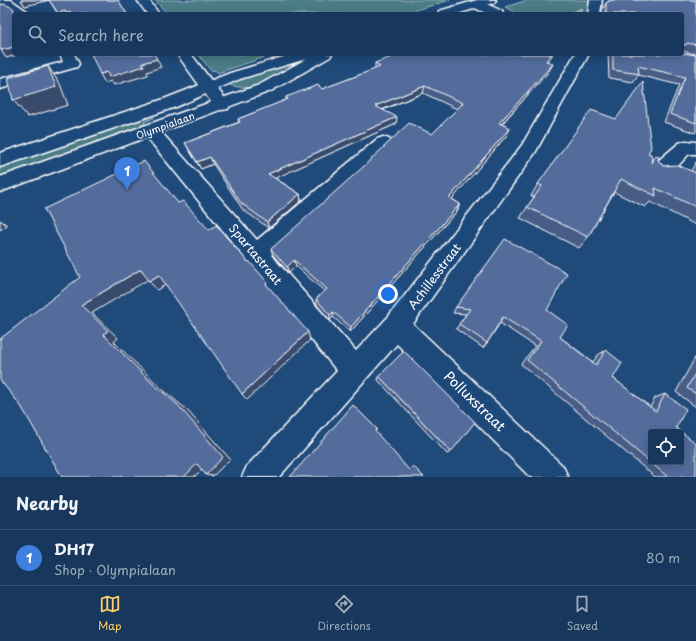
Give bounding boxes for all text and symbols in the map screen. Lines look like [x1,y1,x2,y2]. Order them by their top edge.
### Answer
search box [12,12,684,56]
icon: search [26,23,48,45]
text: Search here [58,23,144,46]
street label: Olympialaan [134,107,197,143]
pin: 1 [114,157,140,190]
street label: Spartastraat [225,220,287,289]
street label: Achillesstraat [403,239,465,313]
your location [378,284,398,304]
street label: Polluxstraat [439,366,511,436]
map controls [648,429,684,465]
button: locate [648,429,684,465]
text: Nearby [16,490,78,516]
text: DH17 [54,537,94,560]
text: 1 [26,548,32,567]
text: 80 m [646,548,680,567]
text: Shop · Olympialaan [54,560,176,579]
tab: Map [98,593,121,634]
tab: Directions [317,593,371,634]
tab: Saved [567,593,598,634]

